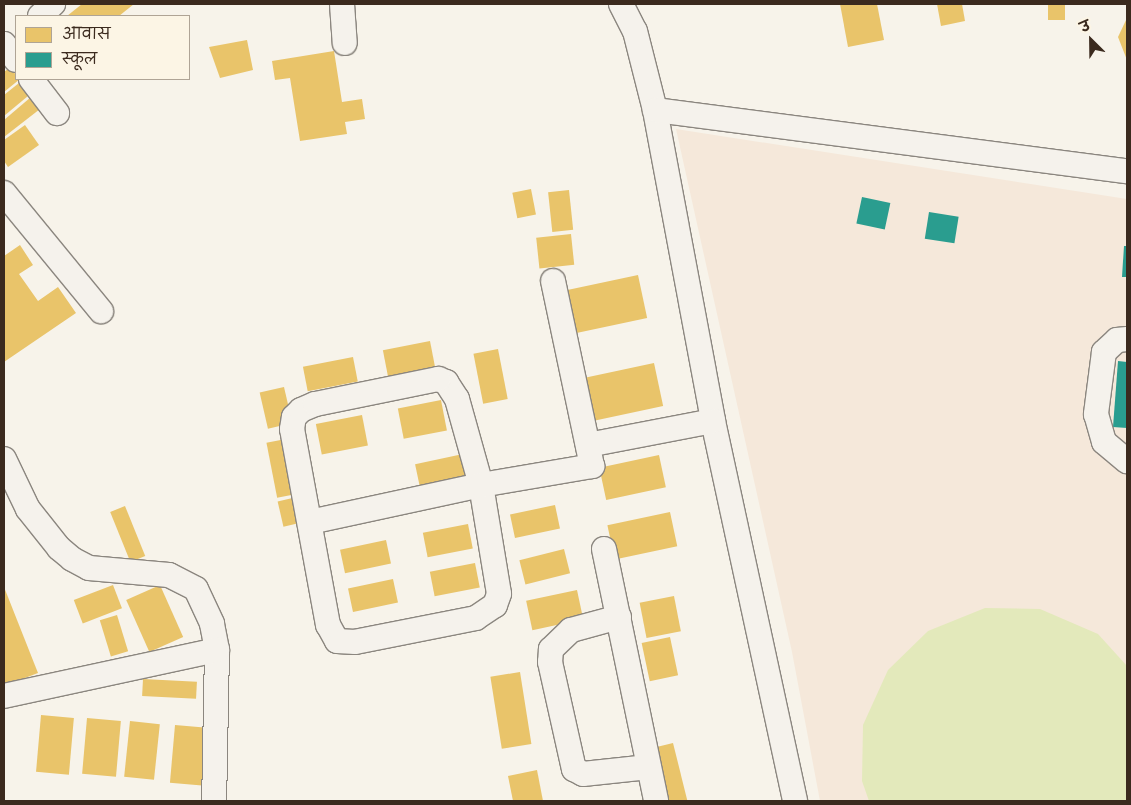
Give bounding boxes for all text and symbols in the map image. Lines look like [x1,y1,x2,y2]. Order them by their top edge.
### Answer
legend [15,15,190,80]
north arrow [1066,15,1116,65]
text: उ [1077,15,1093,36]
text: आवास [62,23,111,44]
text: स्कूल [62,48,97,69]

